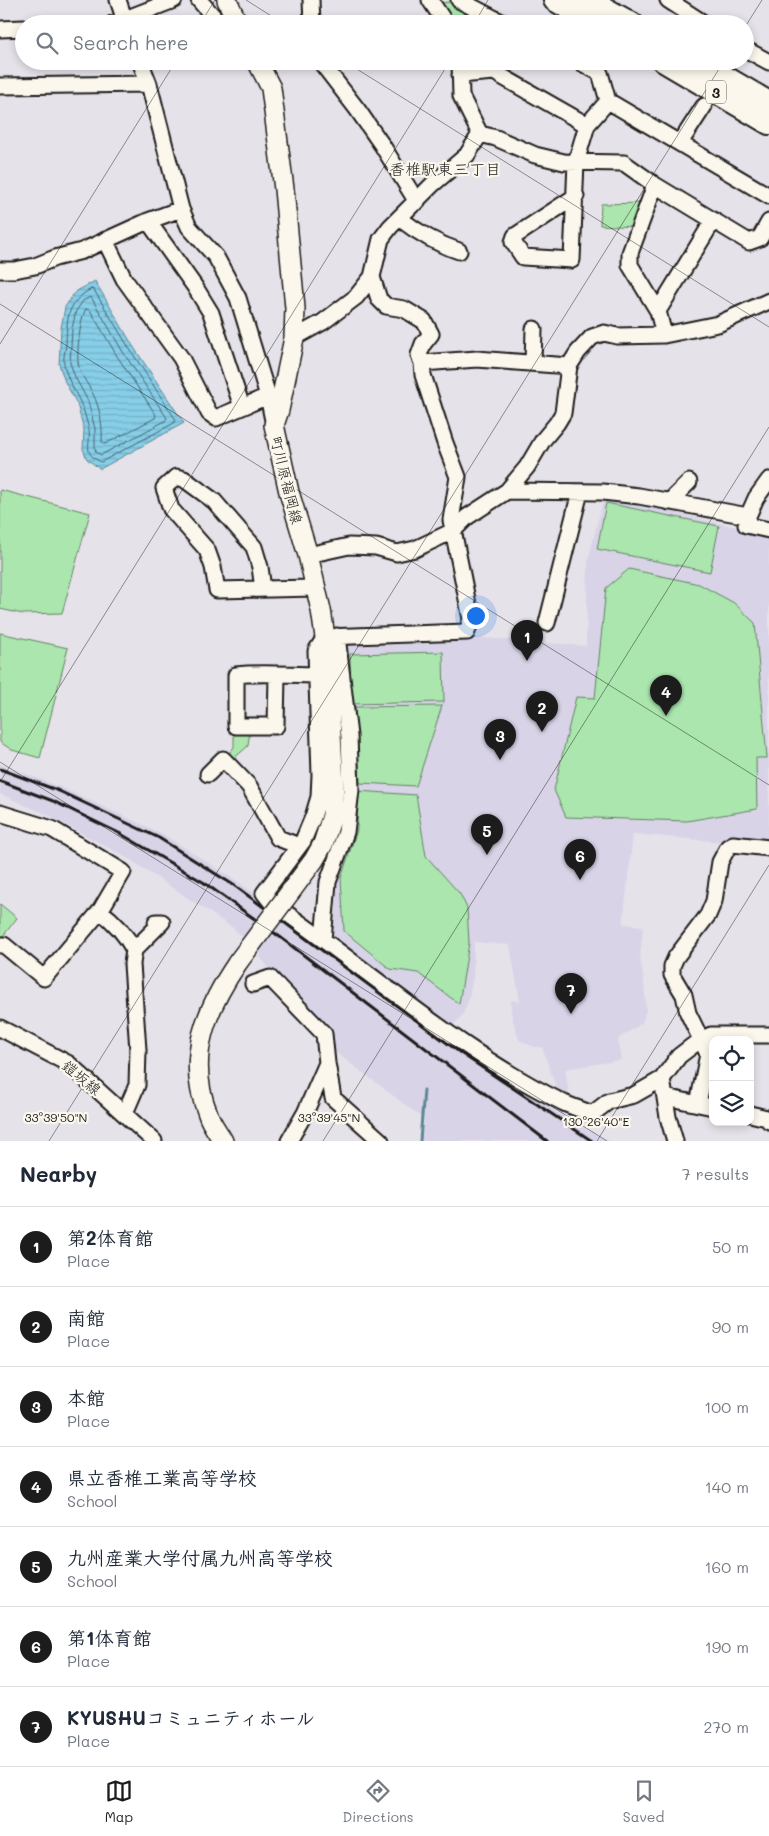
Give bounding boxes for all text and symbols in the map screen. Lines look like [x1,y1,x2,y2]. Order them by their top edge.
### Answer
search box [15,15,754,70]
icon: search [33,29,61,57]
text: Search here [73,30,189,55]
road number: 3 [706,80,726,104]
district label: 香椎駅東三丁目 [389,158,501,179]
street label: 町川原福岡線 [266,434,308,526]
your location [463,603,489,629]
pin: 1 [511,620,543,661]
pin: 4 [650,675,682,716]
pin: 2 [526,691,558,732]
pin: 3 [484,719,516,760]
pin: 5 [471,814,503,855]
pin: 6 [564,839,596,880]
pin: 7 [555,973,587,1014]
map controls [709,1036,754,1126]
button: locate [709,1036,754,1081]
street label: 鎧坂線 [58,1055,106,1099]
button: layers [709,1081,754,1126]
text: 33°39'50"N [25,1109,87,1125]
text: 33°39'45"N [298,1109,360,1125]
text: 130°26'40"E [563,1113,629,1129]
text: Nearby [20,1160,97,1187]
text: 7 results [682,1163,749,1184]
text: 第2体育館 [67,1225,154,1250]
text: 1 [32,1236,40,1257]
text: 50 m [712,1236,749,1257]
text: Place [67,1250,110,1271]
text: 南館 [67,1305,105,1330]
text: 2 [32,1316,40,1337]
text: 90 m [712,1316,749,1337]
text: Place [67,1330,110,1351]
text: 本館 [67,1385,105,1410]
text: 3 [31,1396,41,1417]
text: 100 m [704,1396,749,1417]
text: Place [67,1410,110,1431]
text: 県立香椎工業高等学校 [67,1465,257,1490]
text: 4 [31,1476,41,1497]
text: 140 m [705,1476,749,1497]
text: School [67,1490,117,1511]
text: 九州産業大学付属九州高等学校 [67,1545,333,1570]
text: 5 [31,1556,41,1577]
text: 160 m [704,1556,749,1577]
text: School [67,1570,117,1591]
text: 第1体育館 [67,1625,151,1650]
text: 6 [31,1636,41,1657]
text: 190 m [705,1636,749,1657]
text: Place [67,1650,110,1671]
text: KYUSHUコミュニティホール [67,1705,315,1730]
text: 7 [32,1716,40,1737]
text: 270 m [703,1716,749,1737]
text: Place [67,1730,110,1751]
tab: Map [105,1777,133,1826]
tab: Directions [342,1777,414,1826]
tab: Saved [623,1777,664,1826]

